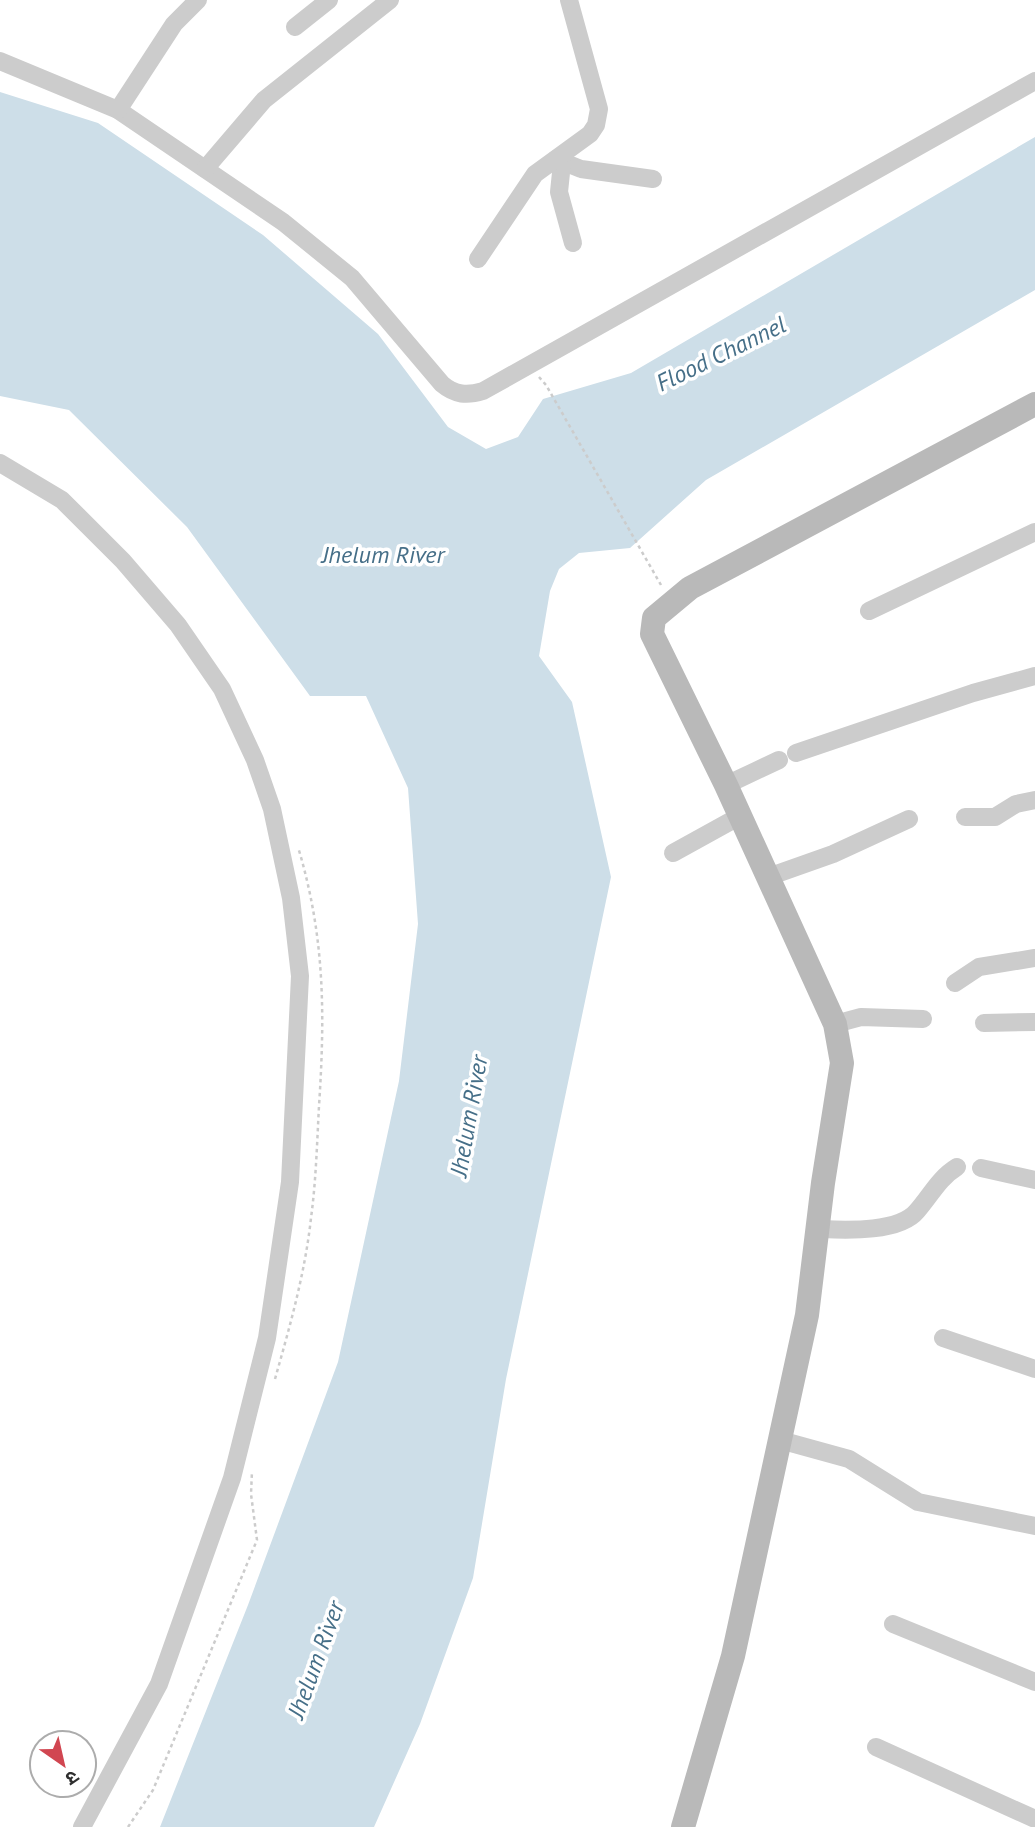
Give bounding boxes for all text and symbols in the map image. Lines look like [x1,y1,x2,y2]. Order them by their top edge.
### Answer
water label: Flood Channel [651,309,791,398]
water label: Jhelum River [320,539,446,570]
water label: Jhelum River [442,1051,495,1181]
water label: Jhelum River [279,1595,352,1725]
north arrow [28,1729,98,1799]
text: उ [60,1765,84,1792]

